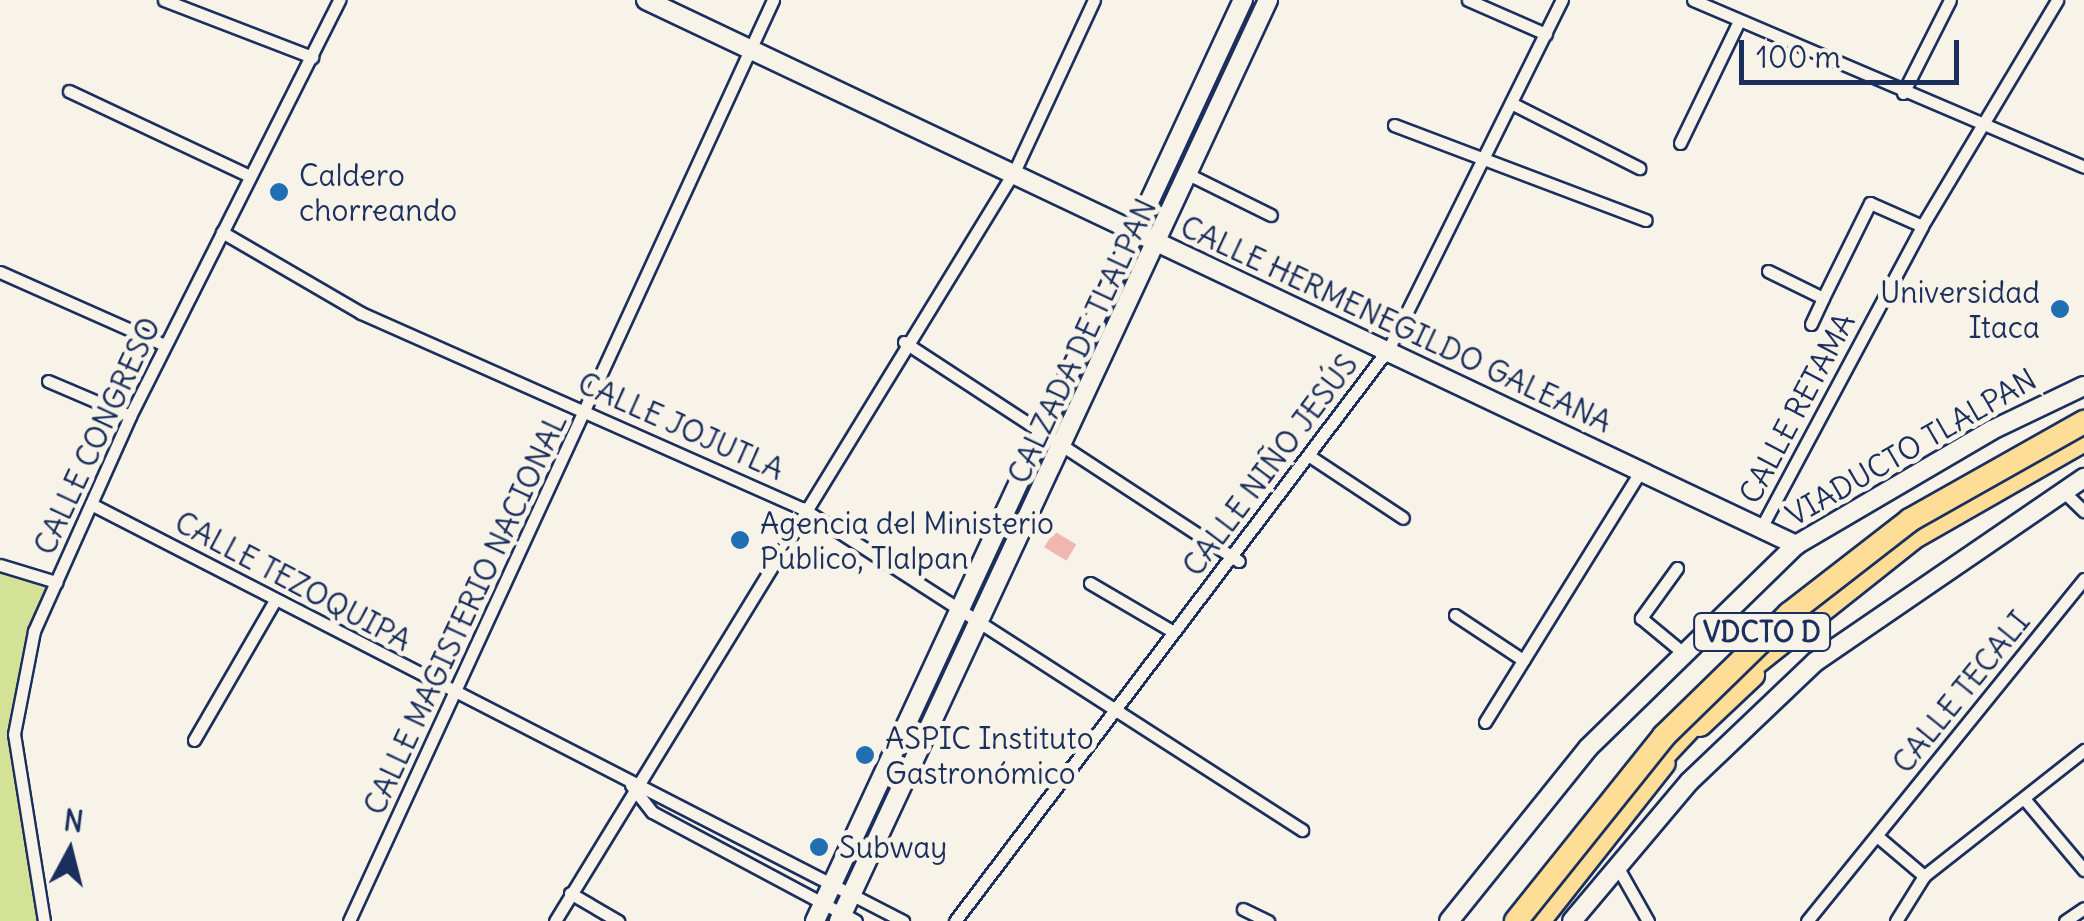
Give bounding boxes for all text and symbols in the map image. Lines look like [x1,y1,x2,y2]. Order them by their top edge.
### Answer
scale bar [1744,20,1964,82]
text: 100 m [1756,38,1841,76]
place label: Caldero chorreando [299,157,457,228]
marker: Caldero chorreando [268,181,290,203]
street label: CALZADA DE TLALPAN [1000,193,1164,489]
street label: CALLE HERMENEGILDO GALEANA [1175,208,1617,440]
place label: Universidad Itaca [1880,274,2040,344]
marker: Universidad Itaca [2049,298,2071,320]
street label: CALLE RETAMA [1732,307,1862,509]
street label: CALLE CONGRESO [26,312,168,560]
street label: CALLE NIÑO JESÚS [1175,347,1365,583]
street label: VIADUCTO TLALPAN [1780,361,2042,533]
street label: CALLE JOJUTLA [572,364,790,488]
street label: CALLE MAGISTERIO NACIONAL [356,408,574,820]
street label: CALLE TEZOQUIPA [169,504,417,658]
place label: Agencia del Ministerio Público, Tlalpan [760,505,1054,576]
marker: Agencia del Ministerio Público, Tlalpan [729,529,751,551]
street label: CALLE TECALI [1885,604,2037,780]
road number: VDCTO D [1692,609,1832,655]
place label: ASPIC Instituto Gastronómico [885,720,1094,790]
marker: ASPIC Instituto Gastronómico [854,744,876,766]
north arrow [20,801,120,901]
text: N [62,802,85,840]
place label: Subway [839,829,947,865]
marker: Subway [808,836,830,858]

